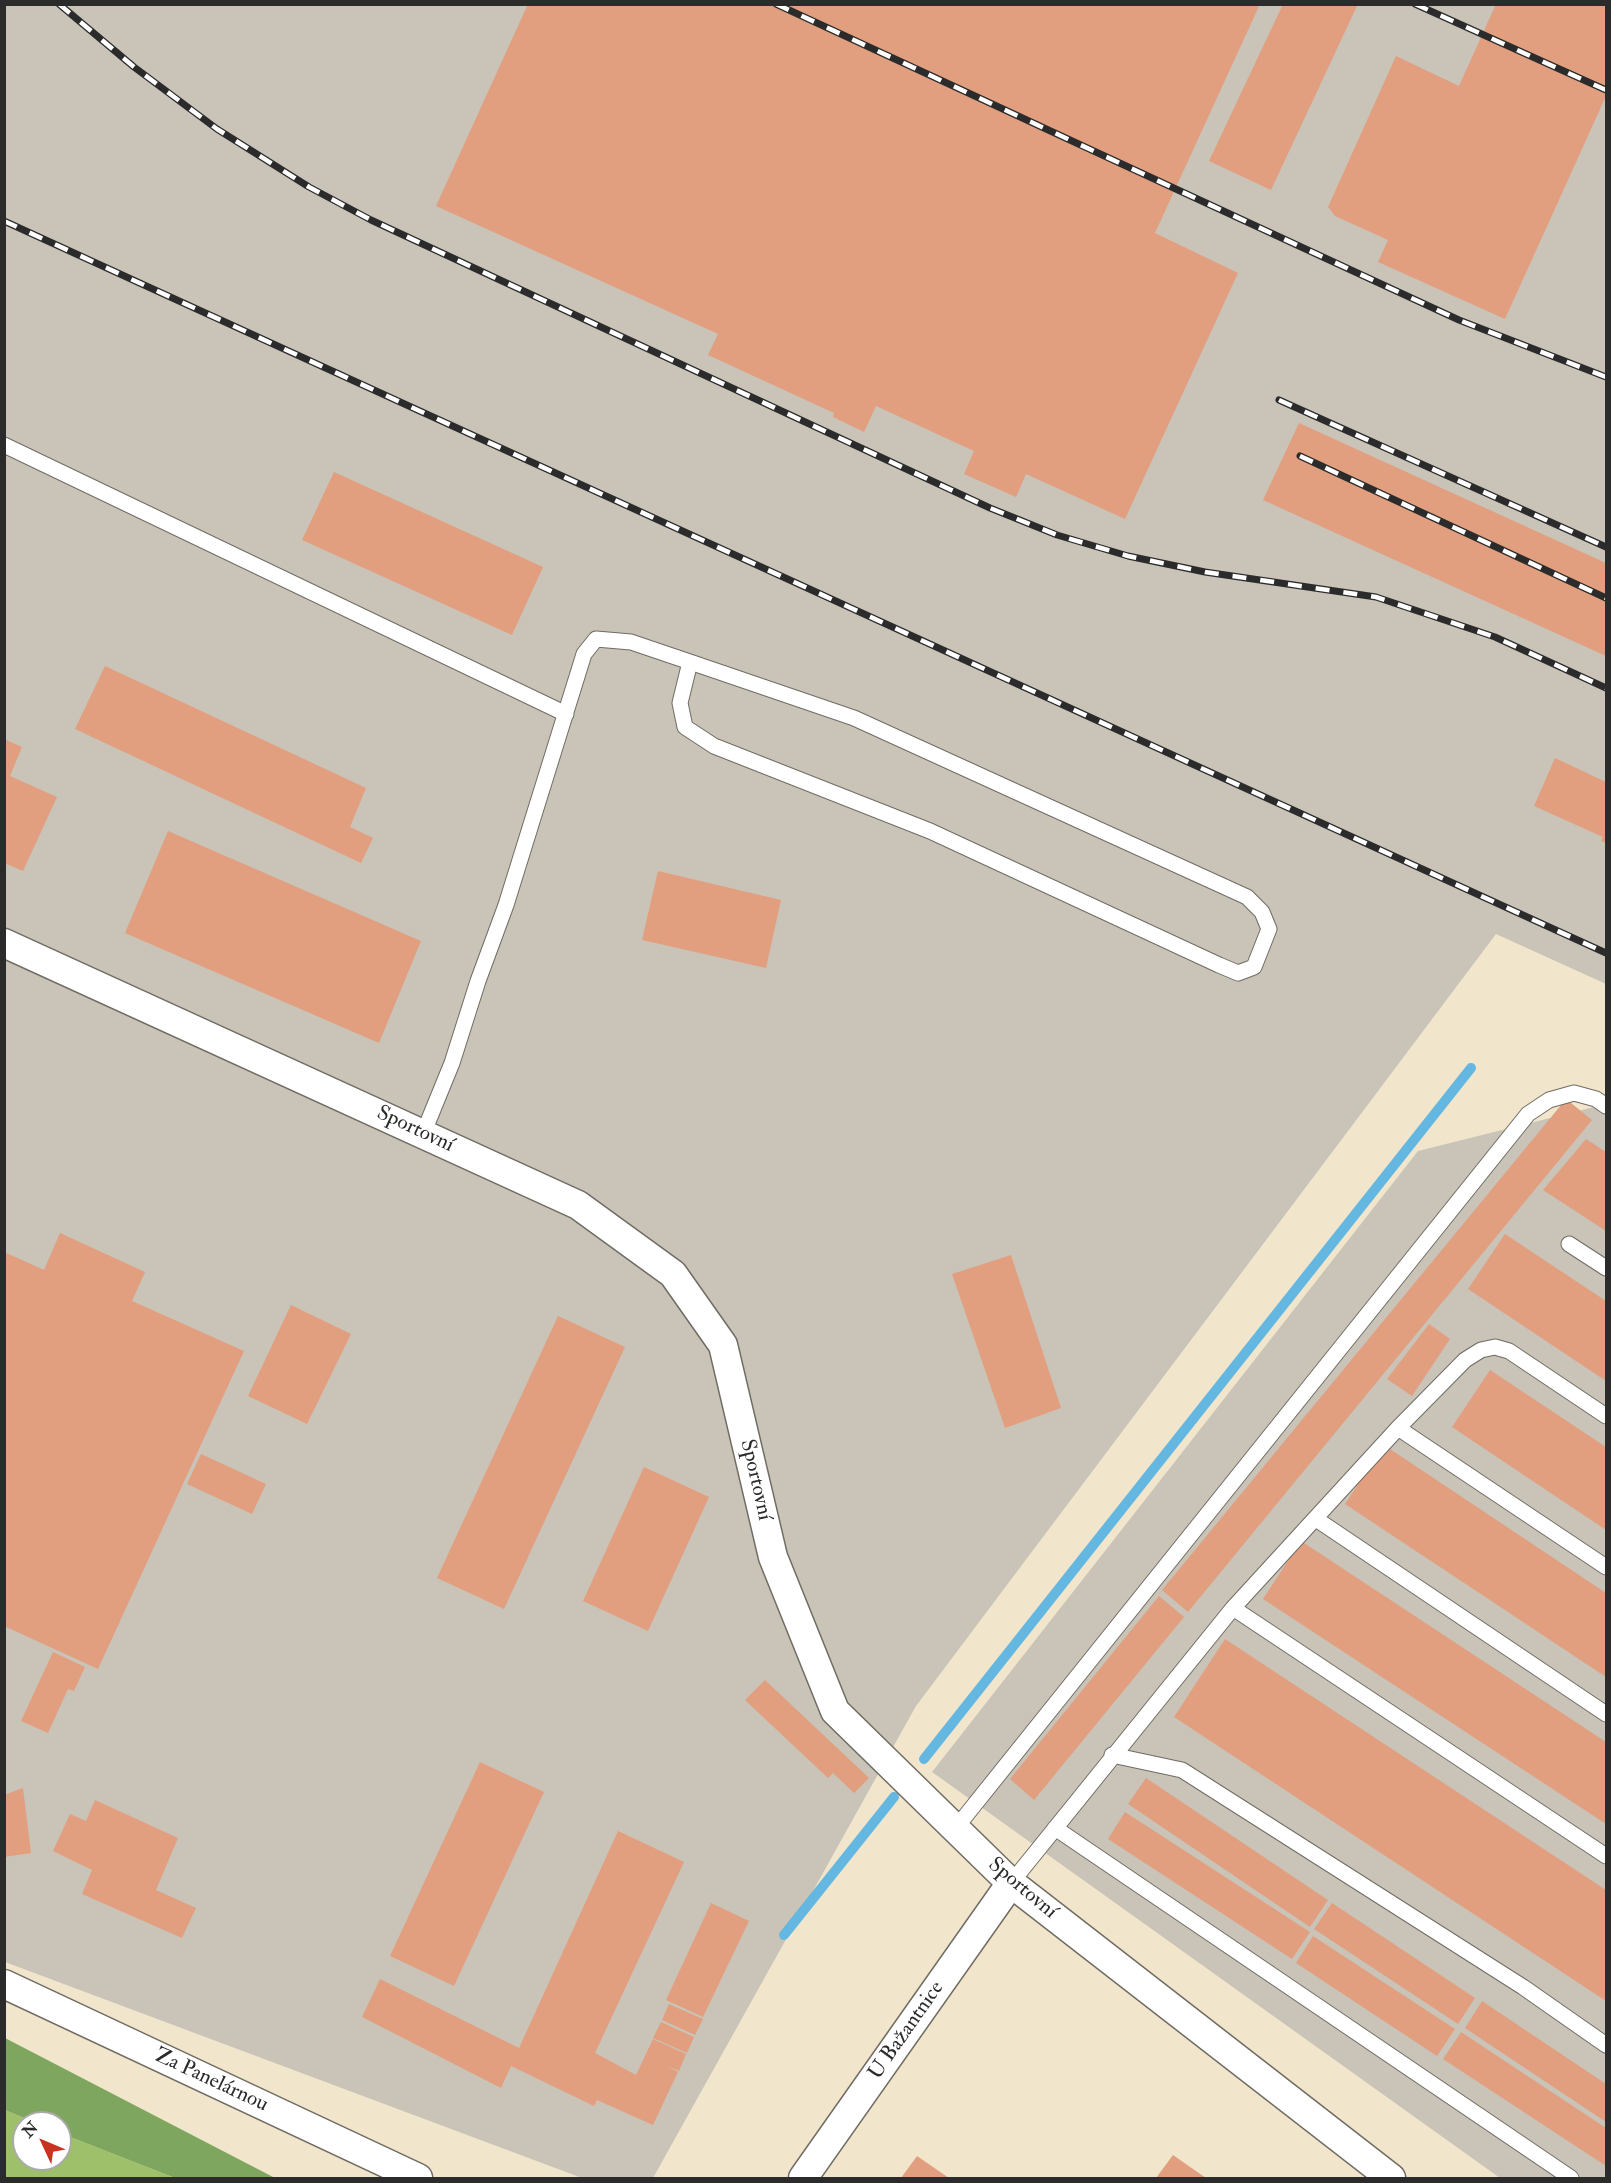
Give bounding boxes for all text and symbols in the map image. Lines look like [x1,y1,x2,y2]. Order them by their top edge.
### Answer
street label: Sportovní [372,1101,458,1159]
street label: Sportovní [733,1437,777,1523]
street label: Sportovní [982,1853,1062,1925]
street label: U Bažantnice [864,1977,950,2085]
street label: Za Panelárnou [150,2044,272,2118]
north arrow [12,2111,72,2171]
text: N [18,2118,43,2142]

